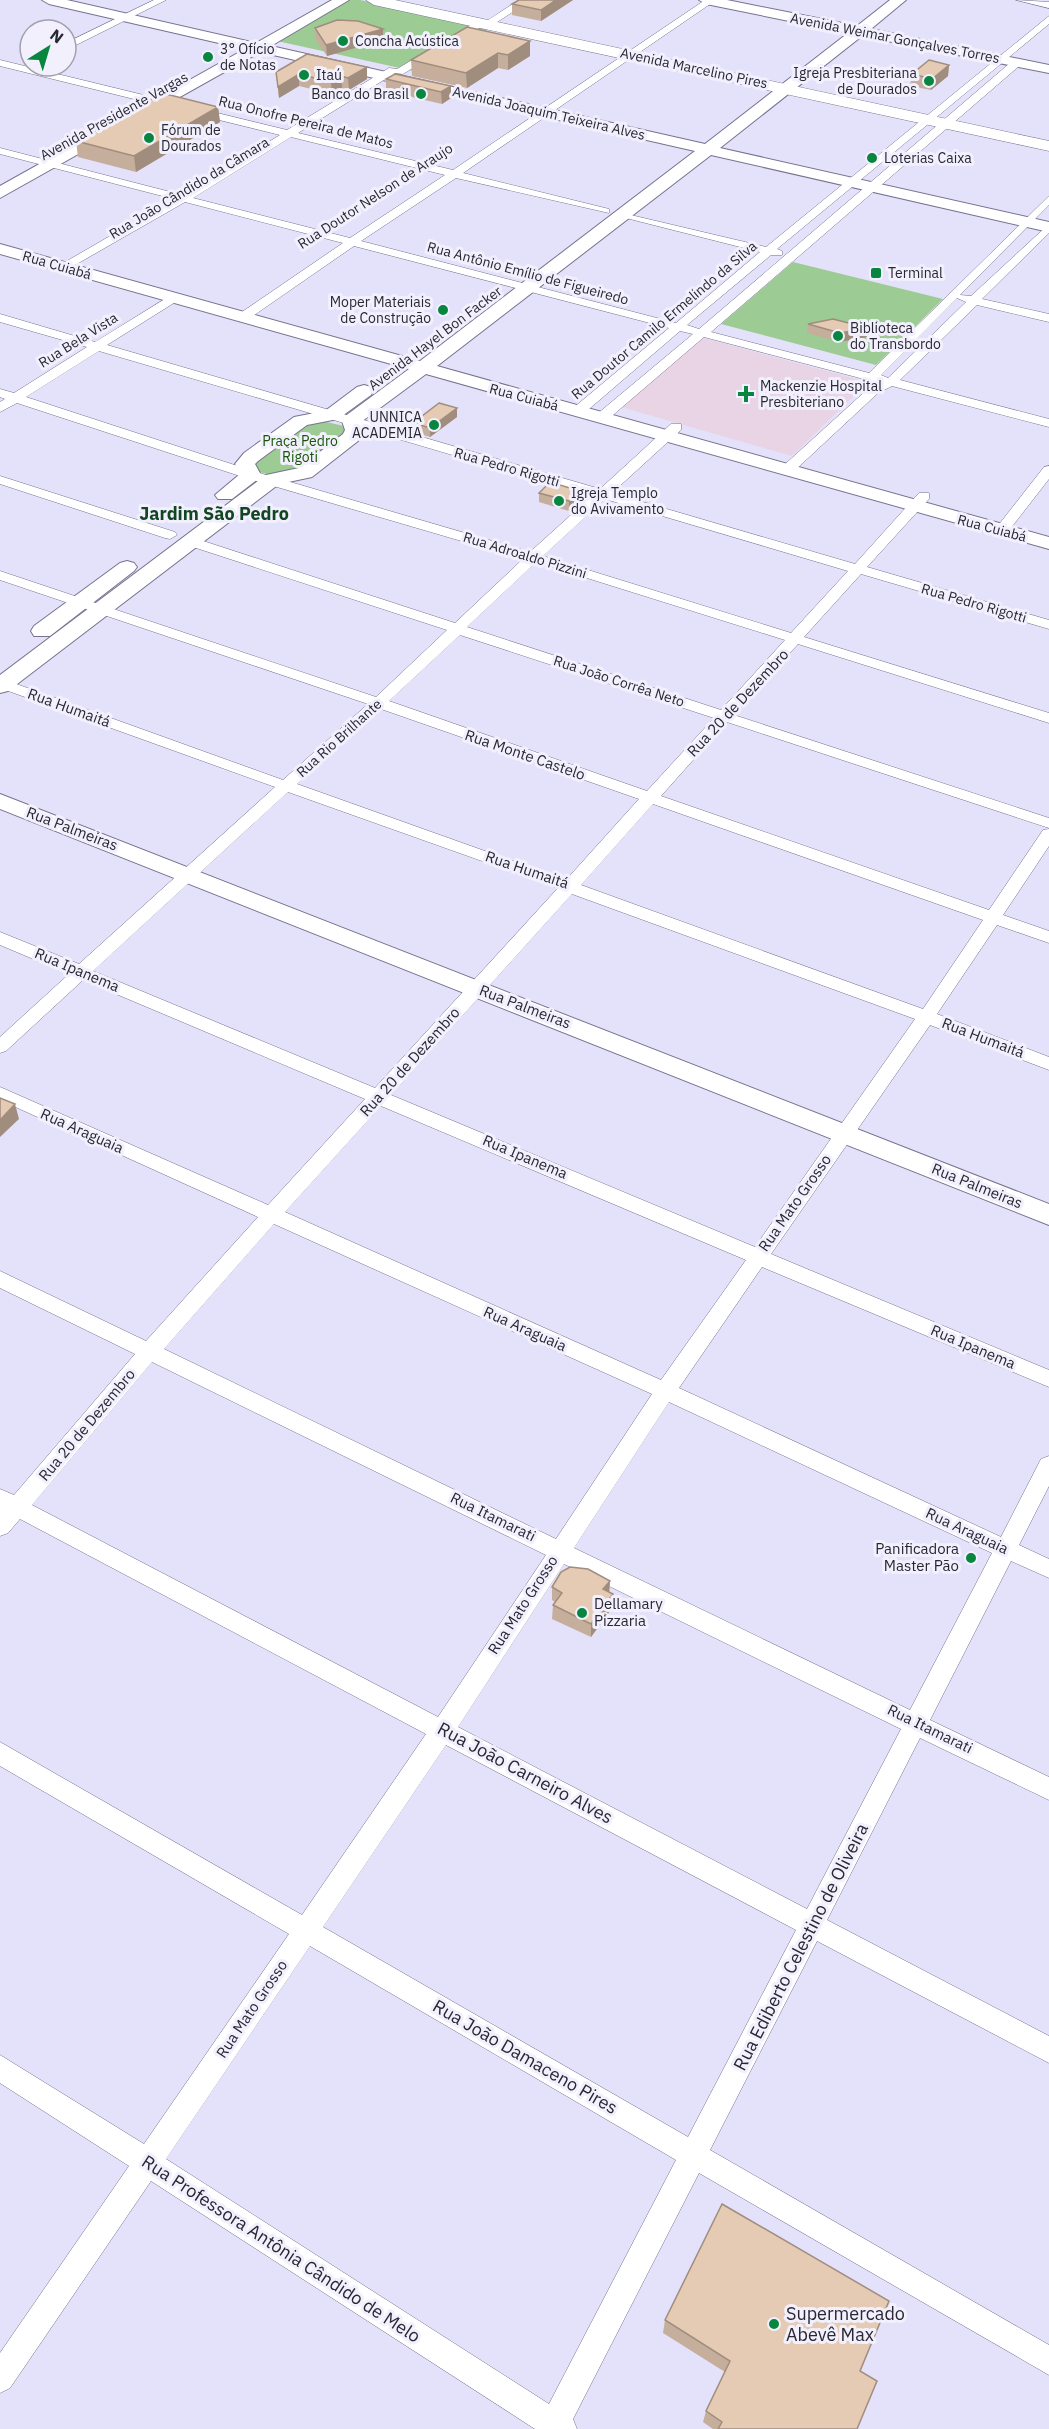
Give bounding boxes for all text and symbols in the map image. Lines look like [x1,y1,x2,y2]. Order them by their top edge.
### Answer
street label: Avenida Weimar Gonçalves Torres [789,9,1001,67]
north arrow [18,18,78,78]
text: N [46,25,68,47]
place label: Concha Acústica [355,32,459,50]
marker: Concha Acústica [336,34,350,48]
place label: 3° Ofício de Notas [220,40,276,74]
street label: Avenida Marcelino Pires [619,44,769,92]
marker: 3° Ofício de Notas [201,50,215,64]
place label: Igreja Presbiteriana de Dourados [793,64,918,98]
place label: Itaú [316,66,342,84]
street label: Avenida Presidente Vargas [37,68,191,164]
marker: Itaú [297,68,311,82]
marker: Igreja Presbiteriana de Dourados [922,74,936,88]
street label: Avenida Joaquim Teixeira Alves [451,82,647,144]
place label: Banco do Brasil [311,85,409,103]
marker: Banco do Brasil [414,87,428,101]
street label: Rua Onofre Pereira de Matos [217,92,395,152]
place label: Fórum de Dourados [161,121,222,155]
marker: Fórum de Dourados [142,131,156,145]
street label: Rua João Cândido da Câmara [106,133,273,243]
street label: Rua Doutor Nelson de Araujo [294,139,456,253]
place label: Loterias Caixa [884,149,972,167]
marker: Loterias Caixa [865,151,879,165]
street label: Rua Antônio Emílio de Figueiredo [425,237,631,309]
street label: Rua Doutor Camilo Ermelindo da Silva [567,237,761,403]
street label: Rua Cuiabá [20,247,94,284]
place label: Terminal [888,264,943,282]
marker: Terminal [869,266,883,280]
street label: Avenida Hayel Bon Facker [365,282,505,394]
place label: Moper Materiais de Construção [330,293,431,327]
marker: Moper Materiais de Construção [436,303,450,317]
street label: Rua Bela Vista [35,308,121,372]
place label: Biblioteca do Transbordo [850,319,941,353]
marker: Biblioteca do Transbordo [831,329,845,343]
place label: Mackenzie Hospital Presbiteriano [760,377,882,411]
street label: Rua Cuiabá [487,379,561,415]
marker: Mackenzie Hospital Presbiteriano [737,385,755,403]
place label: UNNICA ACADEMIA [352,408,422,442]
marker: UNNICA ACADEMIA [427,418,441,432]
park label: Praça Pedro Rigoti [262,432,338,466]
street label: Rua Pedro Rigotti [452,443,562,491]
place label: Igreja Templo do Avivamento [571,484,664,518]
marker: Igreja Templo do Avivamento [552,494,566,508]
district label: Jardim São Pedro [139,502,289,525]
street label: Rua Cuiabá [955,510,1029,546]
street label: Rua Adroaldo Pizzini [461,528,589,582]
street label: Rua Pedro Rigotti [919,579,1029,627]
street label: Rua 20 de Dezembro [683,645,793,761]
street label: Rua João Corrêa Neto [551,651,687,711]
street label: Rua Humaitá [25,684,113,731]
street label: Rua Rio Brilhante [293,695,386,781]
street label: Rua Monte Castelo [462,725,588,784]
street label: Rua Palmeiras [24,802,121,855]
street label: Rua Humaitá [483,846,571,893]
street label: Rua Ipanema [32,943,122,996]
street label: Rua Palmeiras [477,980,574,1033]
street label: Rua 20 de Dezembro [356,1003,464,1120]
street label: Rua Humaitá [939,1013,1027,1062]
street label: Rua Araguaia [38,1104,127,1157]
street label: Rua Ipanema [480,1130,570,1183]
street label: Rua Mato Grosso [754,1150,835,1255]
street label: Rua Palmeiras [929,1159,1026,1212]
street label: Rua Araguaia [481,1302,570,1355]
street label: Rua Ipanema [928,1320,1018,1373]
street label: Rua 20 de Dezembro [34,1365,139,1485]
street label: Rua Itamarati [447,1488,539,1545]
street label: Rua Araguaia [923,1503,1012,1558]
place label: Panificadora Master Pão [875,1539,959,1575]
marker: Panificadora Master Pão [964,1551,978,1565]
street label: Rua Mato Grosso [484,1552,562,1658]
place label: Dellamary Pizzaria [594,1594,663,1630]
marker: Dellamary Pizzaria [575,1606,589,1620]
street label: Rua Itamarati [884,1700,976,1757]
street label: Rua João Carneiro Alves [434,1717,617,1829]
street label: Rua Ediberto Celestino de Oliveira [728,1819,873,2074]
street label: Rua Mato Grosso [212,1956,291,2061]
street label: Rua João Damaceno Pires [429,1994,622,2119]
street label: Rua Professora Antônia Cândido de Melo [138,2150,425,2347]
place label: Supermercado Abevê Max [786,2302,905,2346]
marker: Supermercado Abevê Max [767,2317,781,2331]

